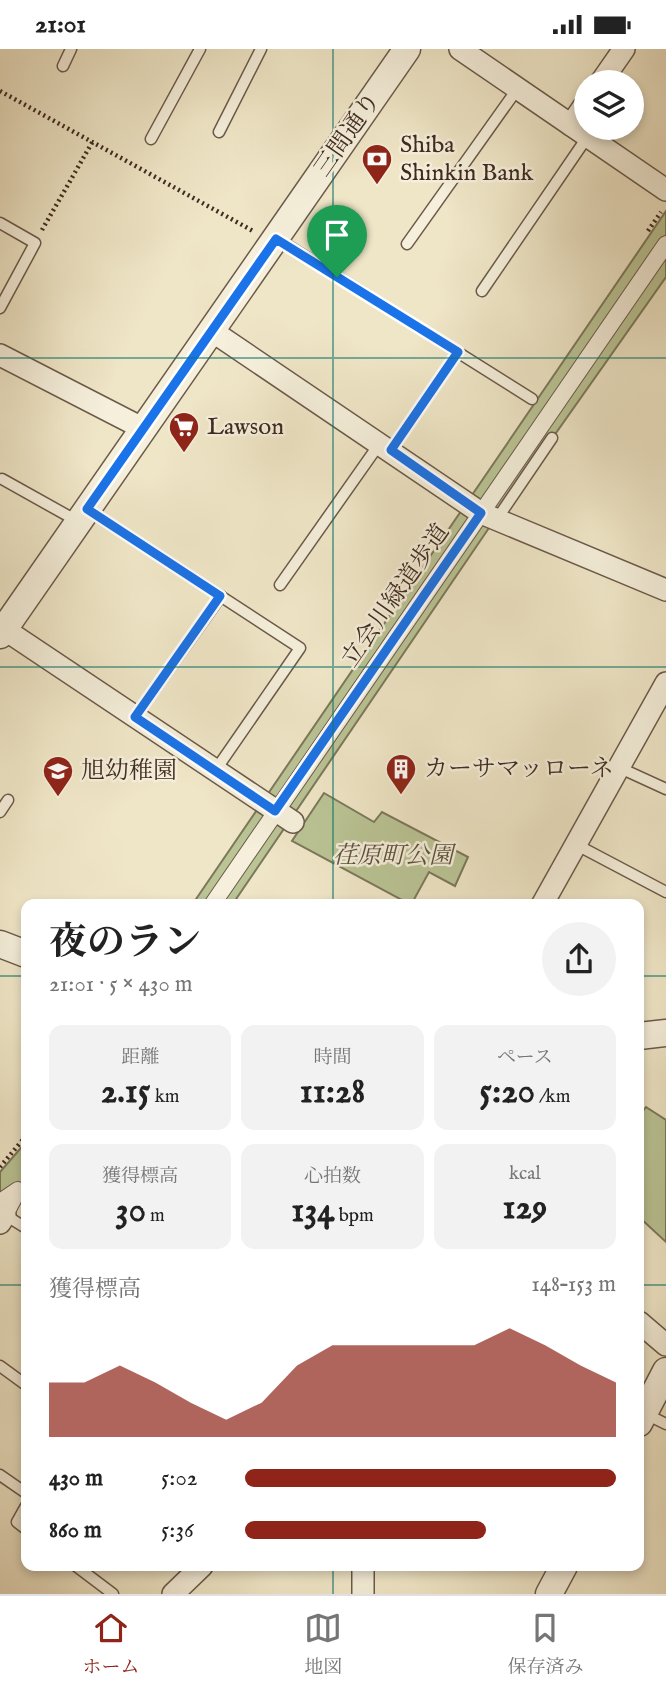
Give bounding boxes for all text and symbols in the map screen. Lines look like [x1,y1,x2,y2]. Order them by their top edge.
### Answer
text: 21:01 [35,8,86,41]
map controls [574,70,644,140]
button: layers [574,70,644,140]
street label: 三間通り [308,87,388,183]
place label: Shiba Shinkin Bank [400,130,534,189]
bank icon: Shiba Shinkin Bank [360,142,394,186]
pin [307,205,367,277]
icon: arrive [318,216,356,254]
supermarket icon: Lawson [167,410,201,454]
place label: Lawson [207,412,284,443]
street label: 立会川緑道歩道 [335,518,457,674]
building icon: カーサマッローネ [384,752,418,796]
school or university icon: 旭幼稚園 [41,754,75,798]
place label: カーサマッローネ [424,754,614,785]
place label: 旭幼稚園 [81,756,177,787]
park label: 荏原町公園 [333,841,457,872]
text: 夜のラン [49,920,201,968]
button: share [542,922,616,996]
text: 21:01 · 5 × 430 m [49,970,193,999]
text: 距離 [121,1046,159,1070]
text: 時間 [313,1046,352,1070]
text: ペース [497,1046,553,1070]
text: 2.15 [101,1070,150,1115]
text: 11:28 [300,1070,365,1115]
text: 5:20 [479,1070,535,1115]
text: km [150,1085,179,1109]
text: /km [535,1085,570,1109]
text: kcal [509,1162,541,1186]
text: 獲得標高 [102,1165,178,1189]
text: 心拍数 [304,1165,361,1189]
text: 129 [502,1186,547,1231]
text: 30 [116,1189,146,1234]
text: 134 [291,1189,335,1234]
text: m [146,1204,165,1228]
text: bpm [335,1204,374,1228]
text: 148–153 m [531,1270,616,1299]
text: 獲得標高 [49,1275,141,1304]
text: 430 m [49,1464,103,1493]
text: 5:02 [161,1464,198,1493]
text: 860 m [49,1516,102,1545]
text: 5:36 [161,1516,194,1545]
tab: ホーム [82,1609,140,1680]
tab: 地図 [304,1609,343,1680]
tab: 保存済み [507,1609,584,1680]

